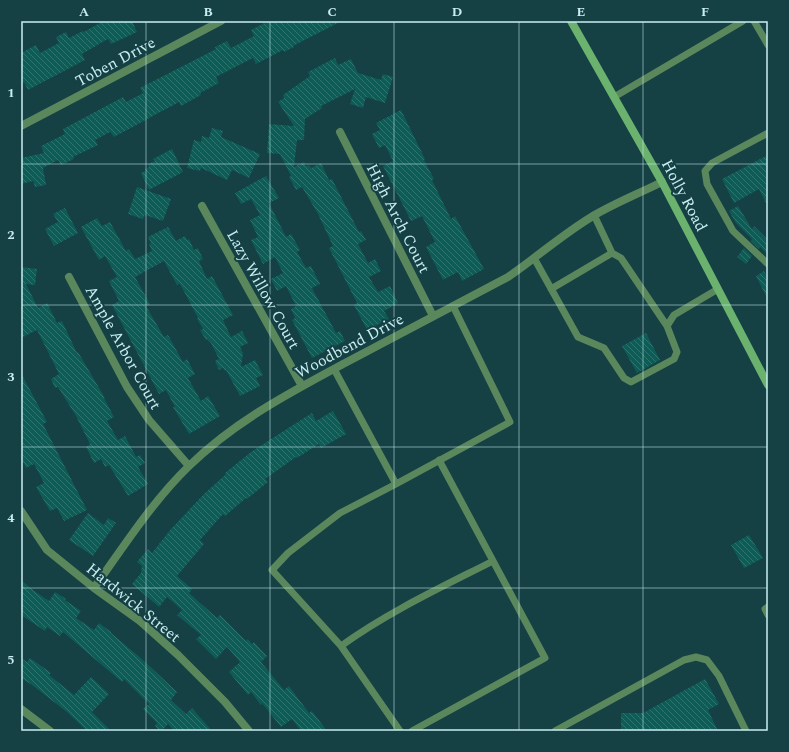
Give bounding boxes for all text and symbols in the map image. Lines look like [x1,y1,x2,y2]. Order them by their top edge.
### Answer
text: A [79,2,89,22]
text: B [203,2,213,22]
text: C [327,2,337,22]
text: D [452,2,462,22]
text: E [577,2,586,22]
text: F [701,2,709,22]
street label: Toben Drive [71,31,160,93]
text: 1 [7,83,15,103]
street label: Holly Road [655,155,713,236]
street label: High Arch Court [360,159,436,278]
text: 2 [7,225,15,245]
street label: Lazy Willow Court [220,225,306,354]
street label: Ample Arbor Court [79,281,167,414]
street label: Woodbend Drive [291,307,408,385]
text: 3 [7,367,15,387]
text: 4 [7,508,15,528]
street label: Hardwick Street [81,557,186,649]
text: 5 [7,650,15,670]

